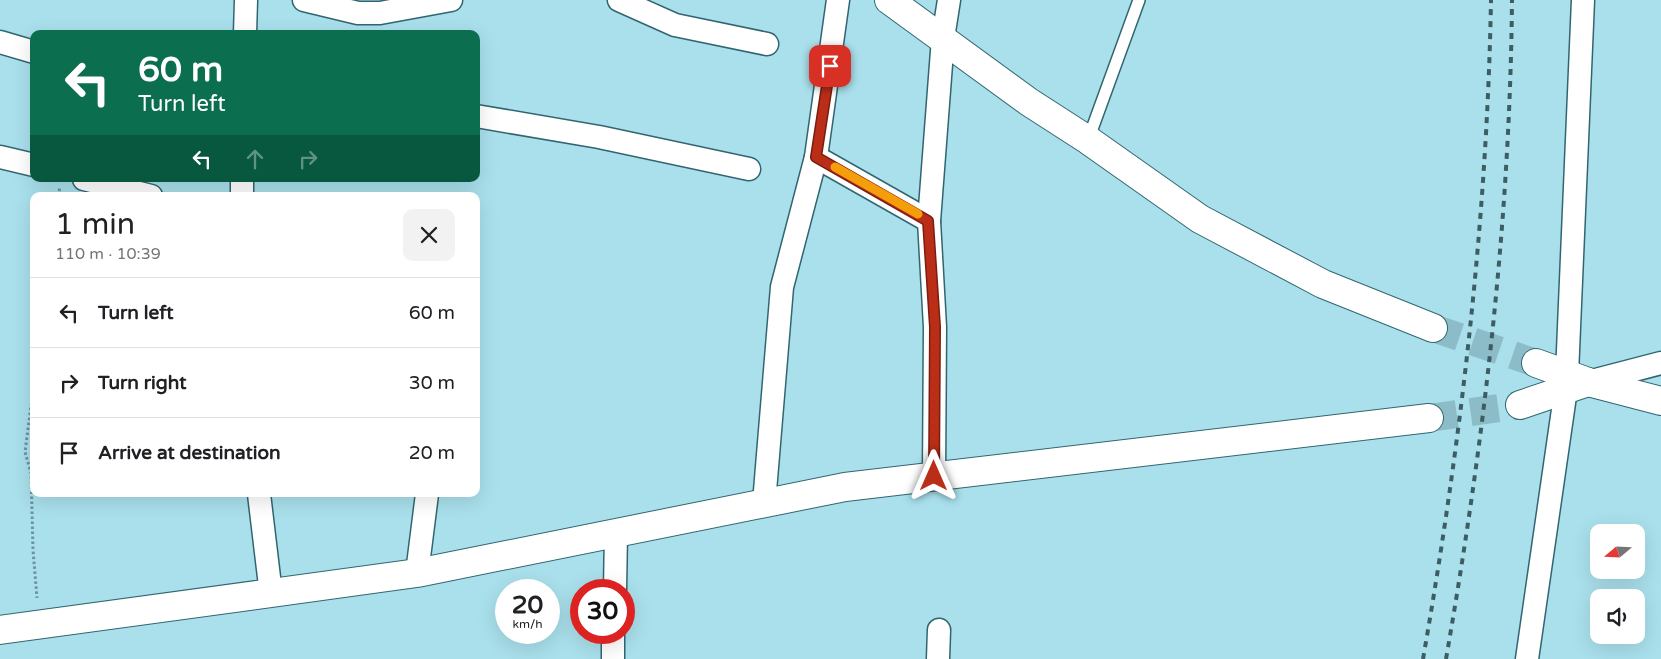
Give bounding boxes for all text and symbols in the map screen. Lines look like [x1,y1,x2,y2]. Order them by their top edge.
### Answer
pin [809,45,851,87]
text: 60 m [138,49,223,91]
icon: left [55,50,120,115]
icon: arrive [816,52,844,80]
text: Turn left [138,91,226,117]
icon: left [188,145,216,173]
icon: ahead [241,145,269,173]
icon: right [294,145,322,173]
text: 1 min [55,206,135,243]
button: close [403,209,455,261]
text: 110 m · 10:39 [55,244,161,264]
icon: left [55,299,83,327]
text: Turn left [98,302,174,324]
text: 60 m [409,302,455,324]
icon: right [55,369,83,397]
text: Turn right [98,372,186,394]
text: 30 m [409,372,455,394]
icon: arrive [55,439,83,467]
text: Arrive at destination [98,442,281,464]
text: 20 m [409,442,455,464]
position arrow [907,449,959,501]
north arrow [1590,524,1645,579]
map controls [1590,524,1645,644]
speed limit sign: 30 [570,579,635,644]
button: sound [1590,589,1645,644]
text: 20 [512,590,543,620]
text: km/h [512,617,543,631]

